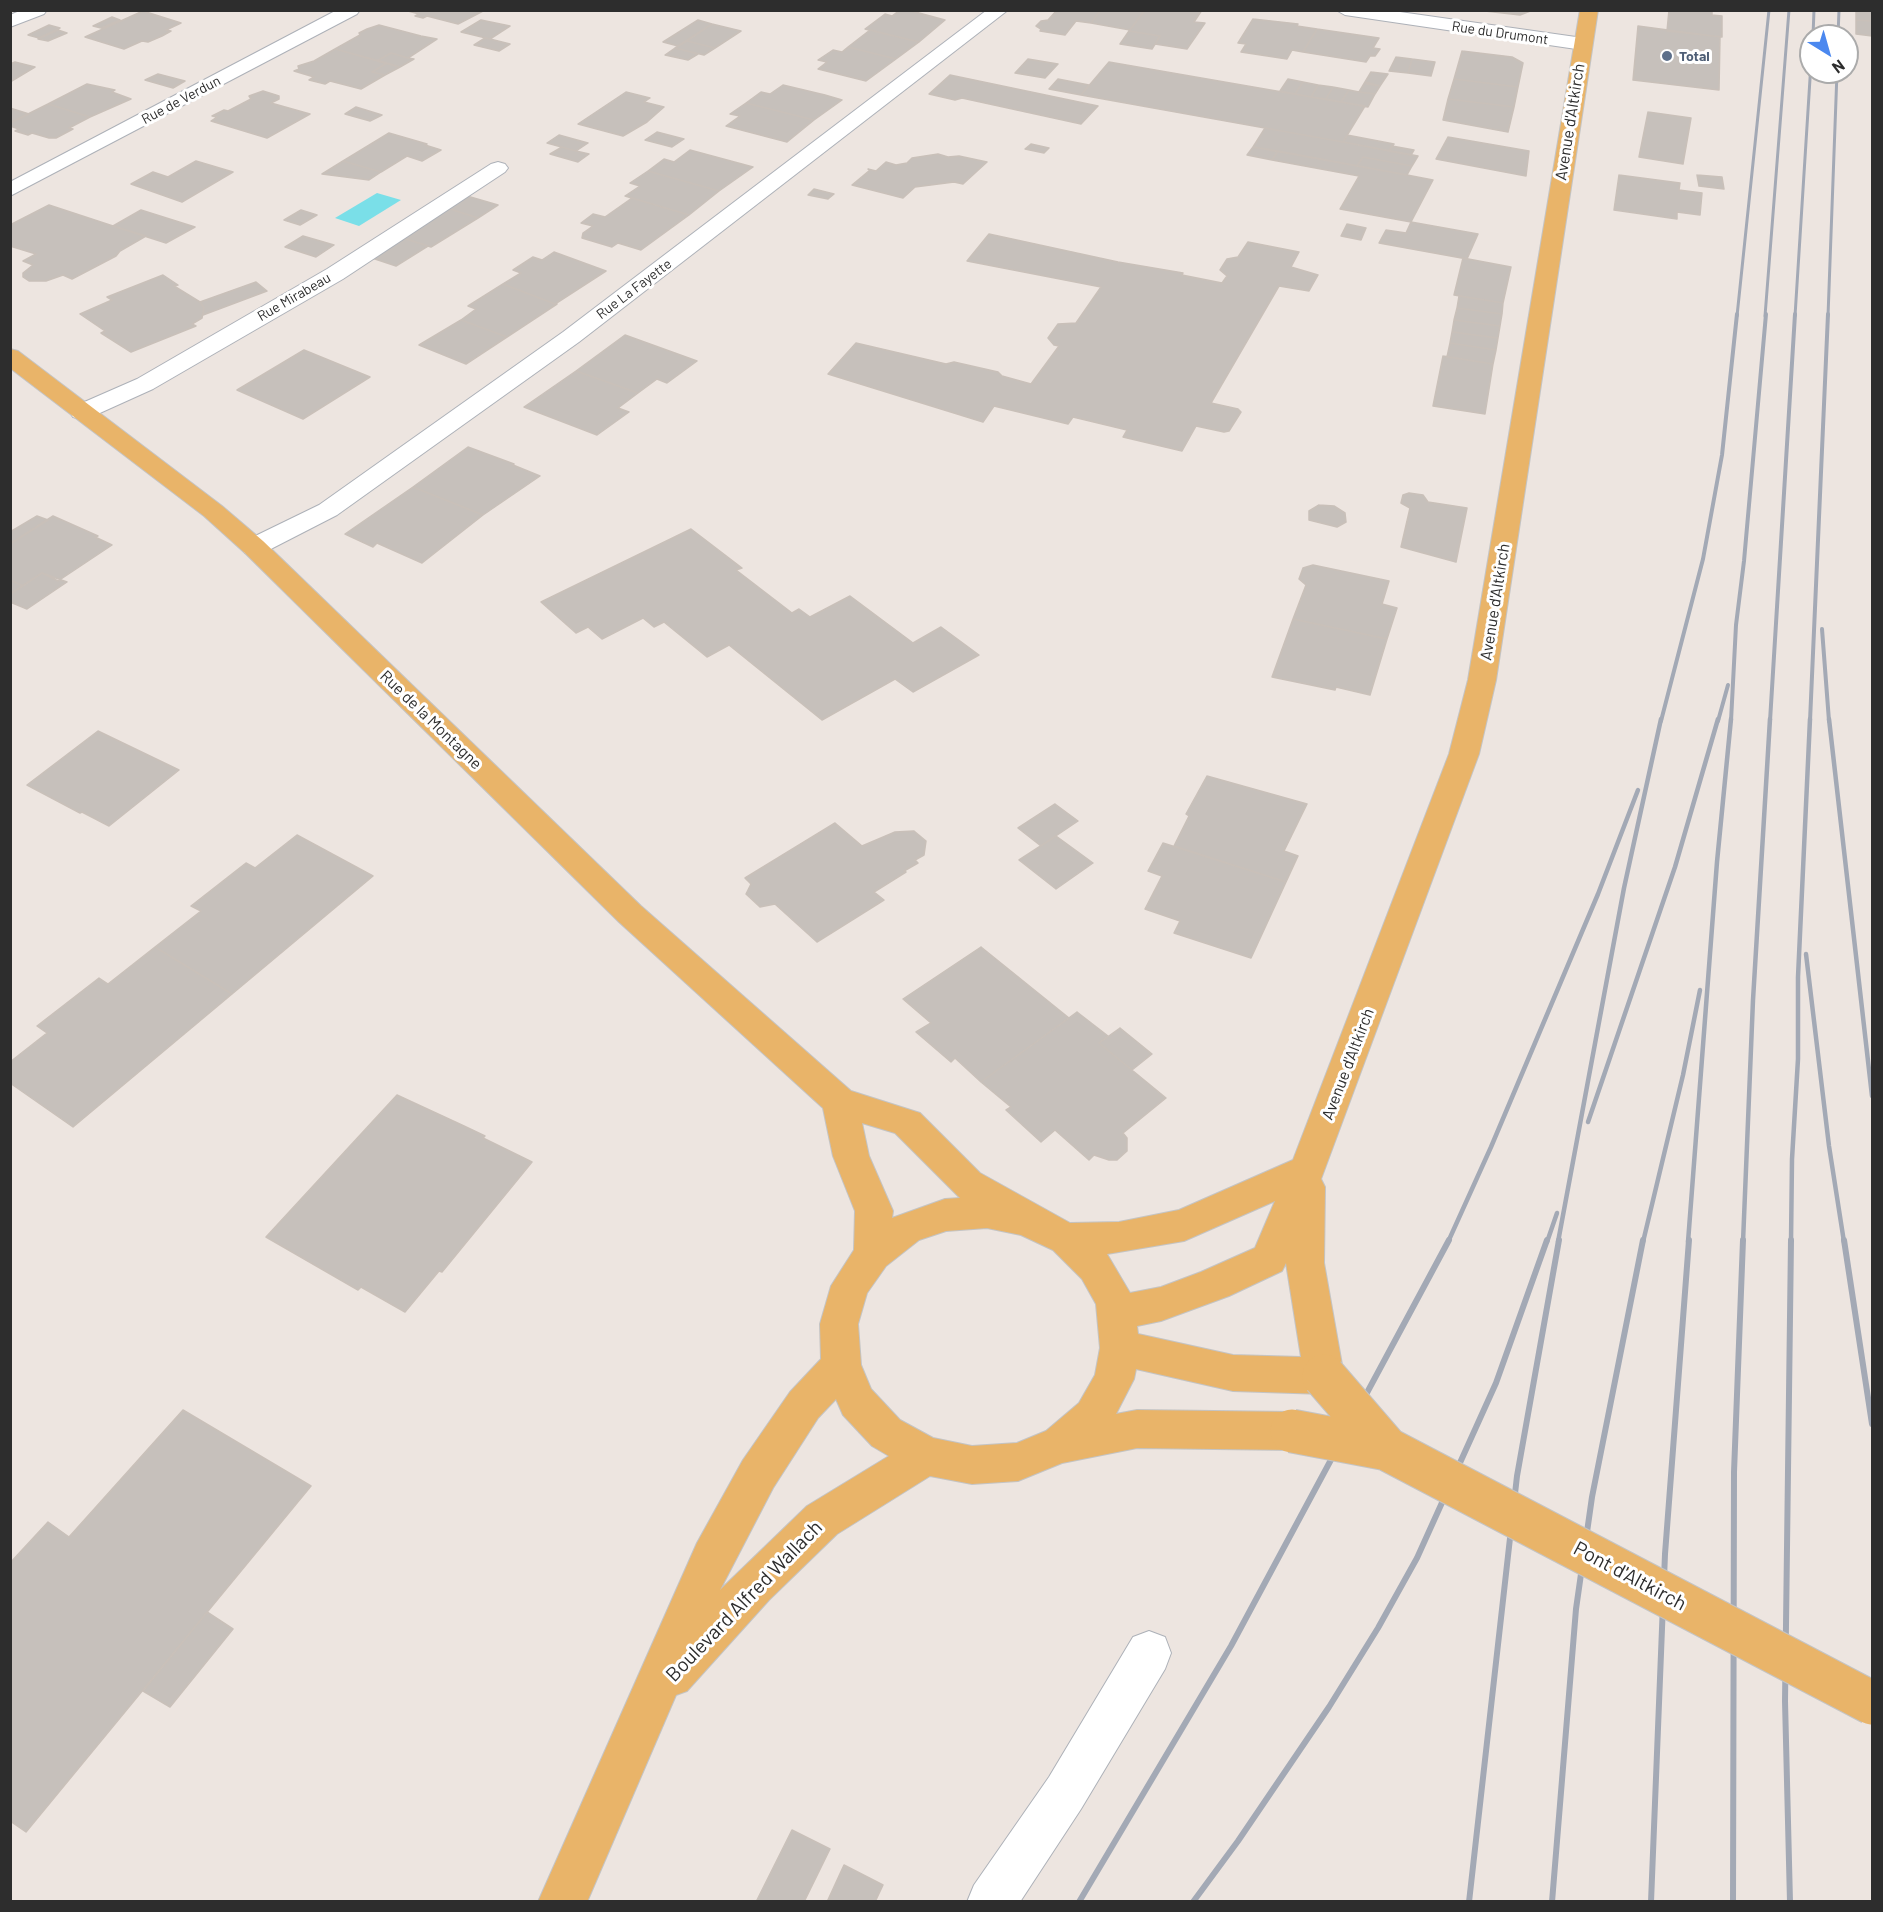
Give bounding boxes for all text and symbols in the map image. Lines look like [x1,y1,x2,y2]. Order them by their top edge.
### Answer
street label: Rue du Drumont [1451,18,1549,48]
north arrow [1799,24,1859,84]
place label: Total [1679,48,1710,64]
marker: Total [1660,49,1674,63]
text: N [1829,56,1849,78]
street label: Avenue d'Altkirch [1551,62,1589,182]
street label: Rue de Verdun [139,72,223,128]
street label: Rue La Fayette [593,255,675,323]
street label: Rue Mirabeau [254,269,334,325]
street label: Avenue d'Altkirch [1476,542,1514,662]
street label: Rue de la Montagne [376,667,486,773]
street label: Avenue d'Altkirch [1318,1006,1378,1122]
street label: Boulevard Alfred Wallach [661,1515,827,1687]
street label: Pont d'Altkirch [1569,1536,1691,1616]

